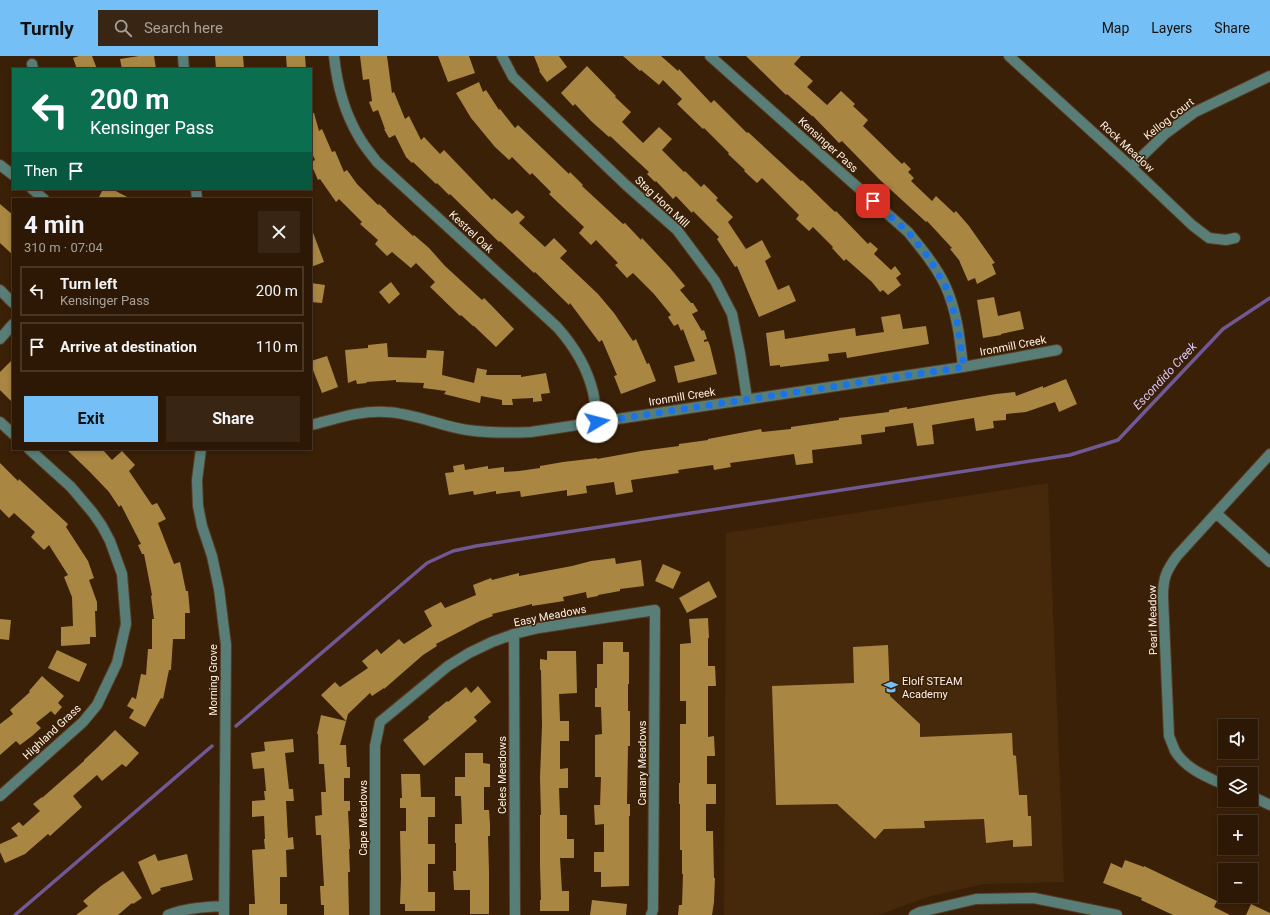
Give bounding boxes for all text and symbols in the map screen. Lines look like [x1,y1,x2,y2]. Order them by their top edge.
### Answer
search box [98,10,378,46]
text: Turnly [20,17,74,40]
icon: search [112,17,134,39]
text: Search here [144,19,223,37]
text: Map [1102,20,1129,36]
text: Layers [1151,20,1192,36]
text: Share [1214,20,1250,36]
text: 200 m [90,83,169,116]
icon: left [24,84,76,136]
street label: Kellog Court [1141,95,1197,143]
street label: Kensinger Pass [795,115,861,175]
text: Kensinger Pass [90,117,214,138]
street label: Rock Meadow [1097,119,1157,176]
icon: arrive [65,160,87,182]
text: Then [24,162,57,180]
street label: Stag Horn Mill [632,174,692,230]
pin [856,184,890,218]
icon: arrive [862,190,884,212]
street label: Kestrel Oak [446,208,496,256]
text: 4 min [24,211,84,239]
button: close [258,211,300,253]
text: 310 m · 07:04 [24,240,103,255]
text: Turn left [60,275,117,293]
icon: left [26,280,48,302]
text: 200 m [256,282,298,300]
text: Kensinger Pass [60,293,150,308]
street label: Ironmill Creek [979,333,1048,359]
icon: arrive [26,336,48,358]
text: Arrive at destination [60,338,197,356]
text: 110 m [256,338,298,356]
water label: Escondido Creek [1130,339,1201,413]
street label: Ironmill Creek [648,385,717,409]
button: Exit [24,396,158,442]
button: Share [166,396,300,442]
position arrow [576,401,618,443]
street label: Pearl Meadow [1146,584,1160,655]
street label: Easy Meadows [513,603,588,629]
street label: Morning Grove [207,644,220,716]
place label: Elolf STEAM Academy [902,675,963,701]
school or university icon: Elolf STEAM Academy [883,679,899,695]
street label: Highland Grass [20,702,84,762]
map controls [1218,719,1258,903]
button: sound [1218,719,1258,759]
street label: Canary Meadows [636,720,649,805]
street label: Celes Meadows [496,736,509,814]
button: layers [1218,767,1258,807]
street label: Cape Meadows [357,780,370,856]
button: + [1218,815,1258,855]
button: − [1218,863,1258,903]

